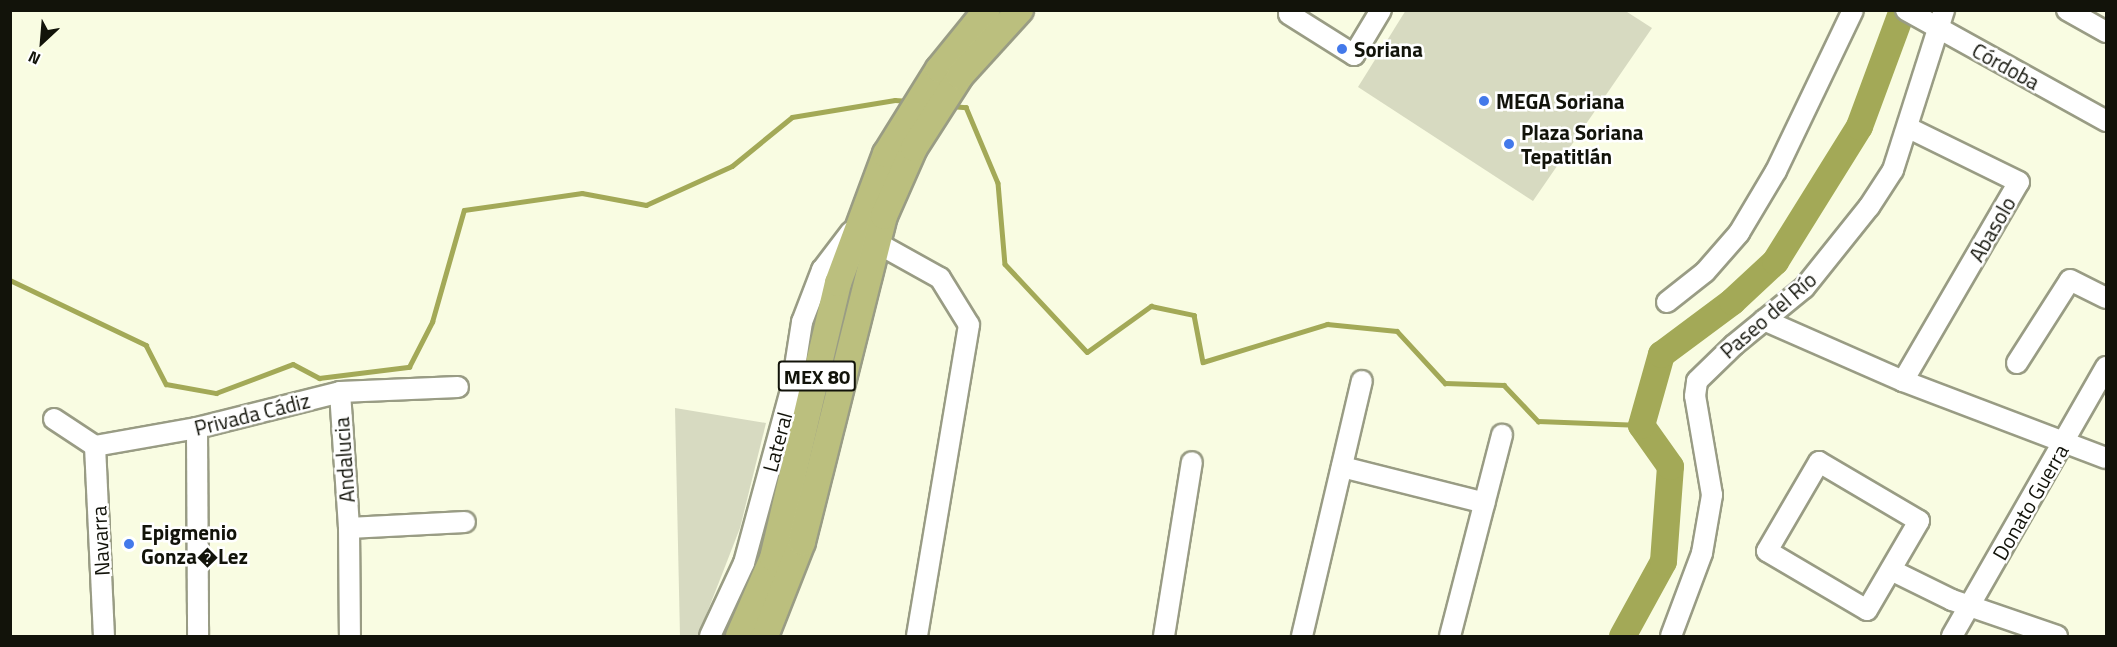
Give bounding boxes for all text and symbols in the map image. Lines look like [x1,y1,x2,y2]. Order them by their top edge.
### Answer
north arrow [12,12,72,72]
place label: Soriana [1354,36,1423,62]
street label: Córdoba [1968,37,2044,95]
marker: Soriana [1335,42,1349,56]
text: N [24,45,44,71]
place label: MEGA Soriana [1496,88,1625,114]
marker: MEGA Soriana [1477,94,1491,108]
place label: Plaza Soriana Tepatitlán [1521,119,1644,169]
marker: Plaza Soriana Tepatitlán [1502,137,1516,151]
street label: Abasolo [1963,192,2021,266]
street label: Paseo del Río [1715,267,1821,363]
road number: MEX 80 [776,359,858,393]
street label: Privada Cádiz [192,387,312,441]
street label: Lateral [757,409,797,475]
street label: Andalucia [328,416,360,504]
street label: Donato Guerra [1987,440,2073,564]
street label: Navarra [86,505,114,577]
place label: Epigmenio Gonza�Lez [141,519,248,569]
marker: Epigmenio Gonza�Lez [122,537,136,551]

